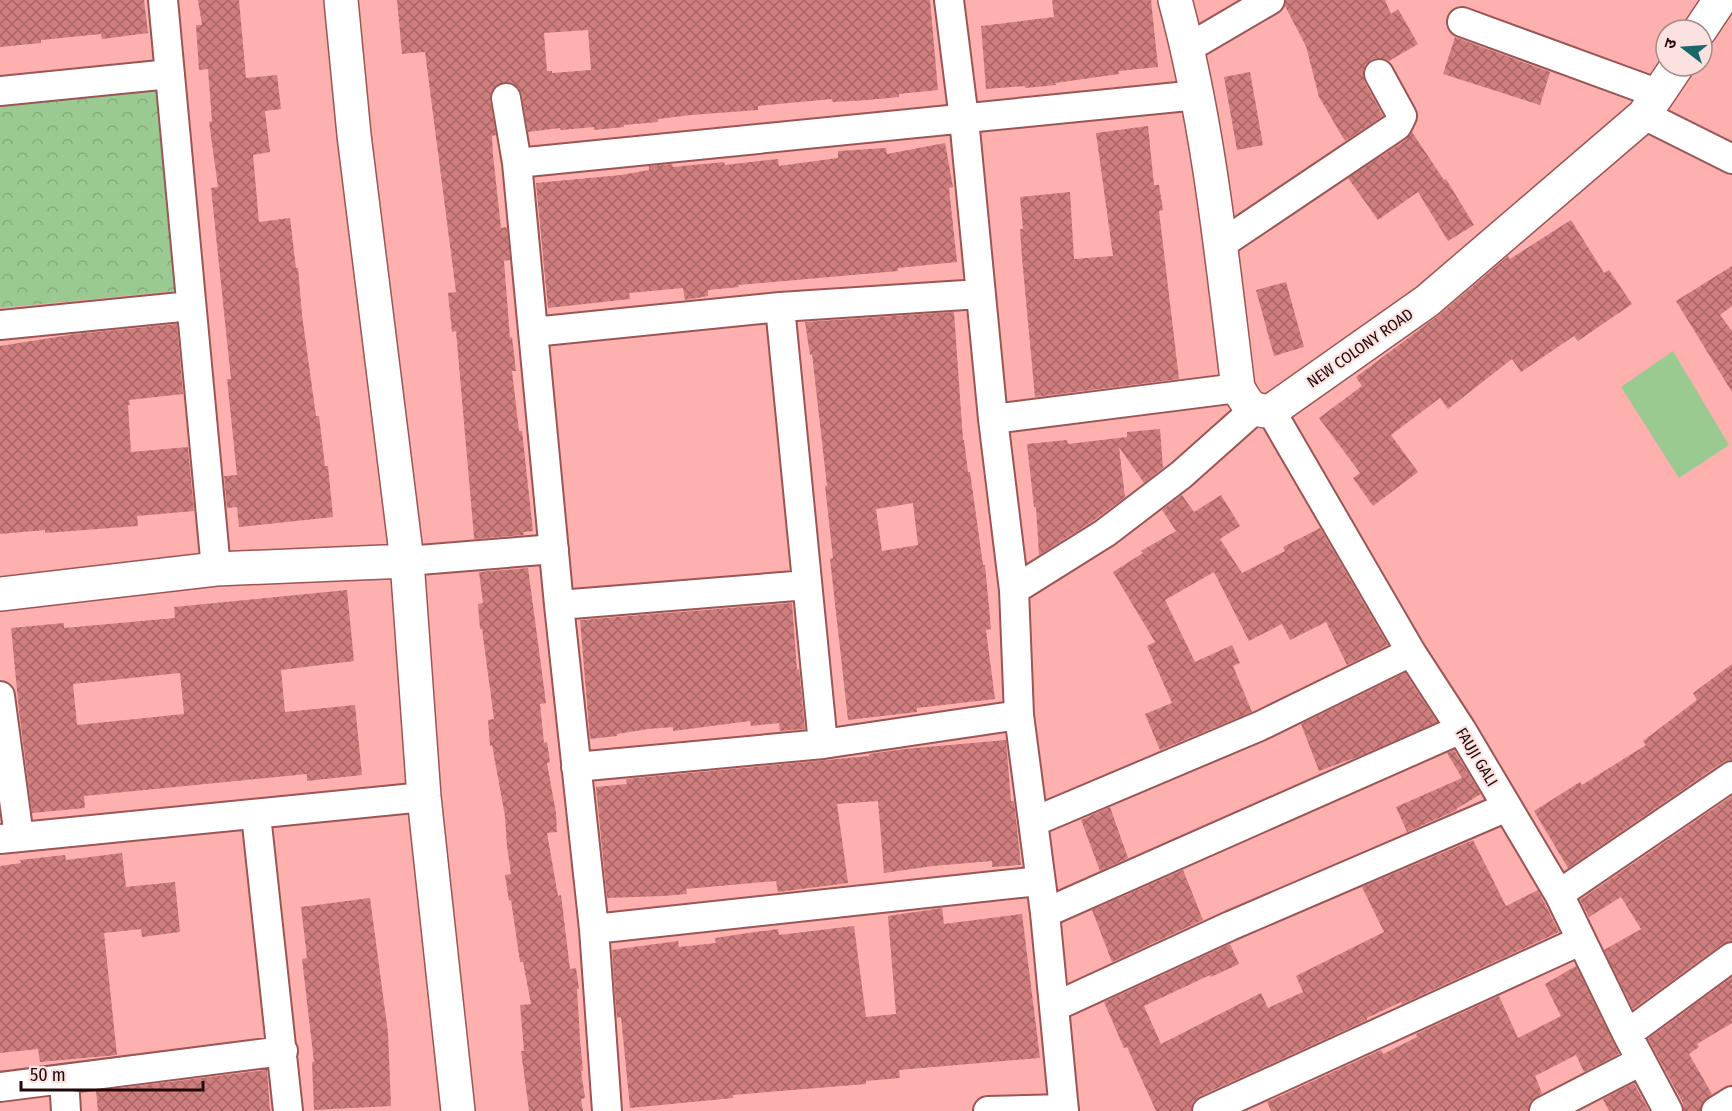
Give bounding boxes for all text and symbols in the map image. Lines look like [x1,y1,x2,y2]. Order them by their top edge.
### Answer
north arrow [1654,18,1714,78]
text: उ [1660,36,1681,51]
street label: NEW COLONY ROAD [1303,304,1417,392]
street label: FAUJI GALI [1452,724,1502,790]
scale bar [21,1054,202,1092]
text: 50 m [30,1064,66,1086]

